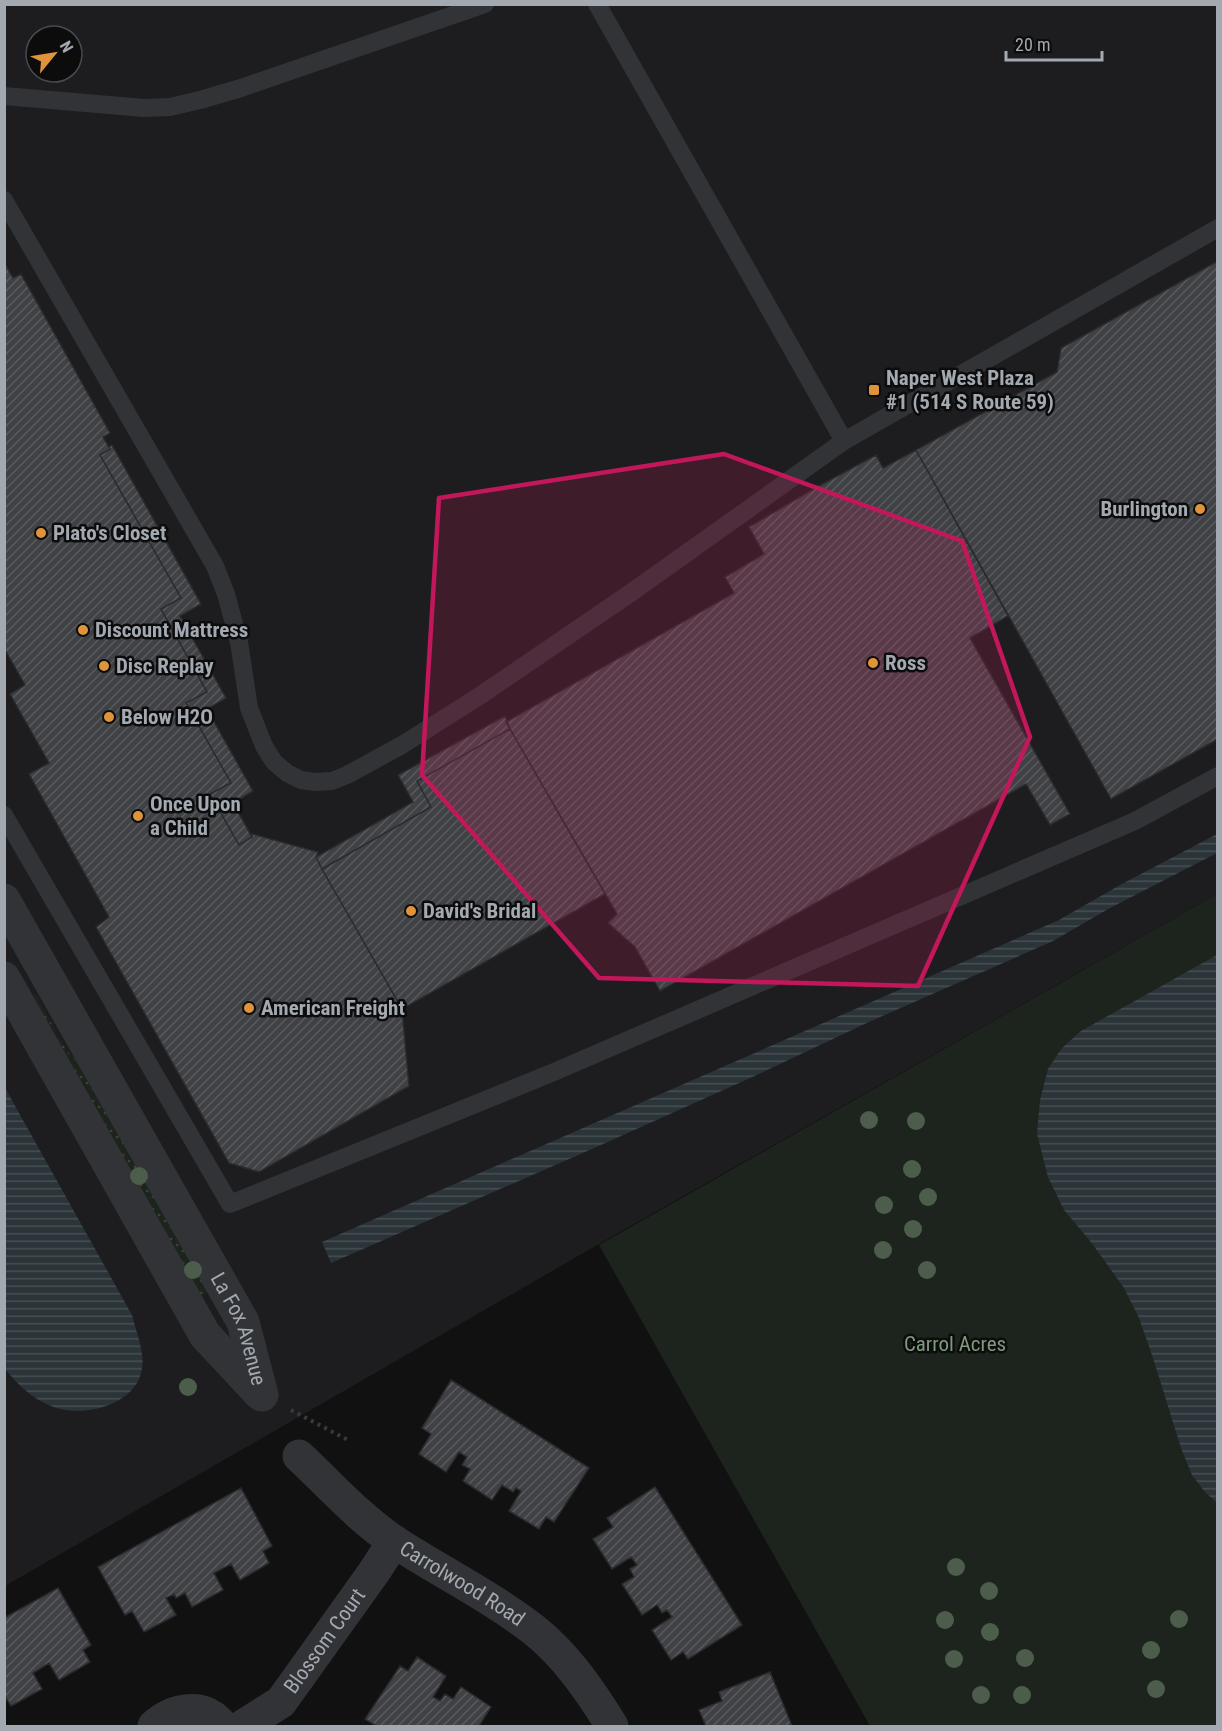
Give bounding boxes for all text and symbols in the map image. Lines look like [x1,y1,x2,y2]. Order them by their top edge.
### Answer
north arrow [24,24,84,84]
scale bar [1006,24,1102,62]
text: 20 m [1015,34,1050,55]
text: N [56,38,77,56]
place label: Naper West Plaza #1 (514 S Route 59) [886,366,1054,414]
marker: Naper West Plaza #1 (514 S Route 59) [867,383,881,397]
place label: Burlington [1101,497,1188,521]
marker: Burlington [1193,502,1207,516]
place label: Plato's Closet [53,521,166,545]
marker: Plato's Closet [34,526,48,540]
place label: Discount Mattress [95,618,248,642]
marker: Discount Mattress [76,623,90,637]
place label: Ross [885,651,926,675]
place label: Disc Replay [116,654,214,678]
marker: Ross [866,656,880,670]
marker: Disc Replay [97,659,111,673]
place label: Below H2O [121,705,213,729]
marker: Below H2O [102,710,116,724]
place label: Once Upon a Child [150,792,241,840]
marker: Once Upon a Child [131,809,145,823]
place label: David's Bridal [423,899,536,923]
marker: David's Bridal [404,904,418,918]
place label: American Freight [261,996,405,1020]
marker: American Freight [242,1001,256,1015]
street label: La Fox Avenue [206,1268,271,1388]
park label: Carrol Acres [904,1332,1006,1356]
street label: Carrolwood Road [395,1536,529,1631]
street label: Blossom Court [279,1584,370,1698]

